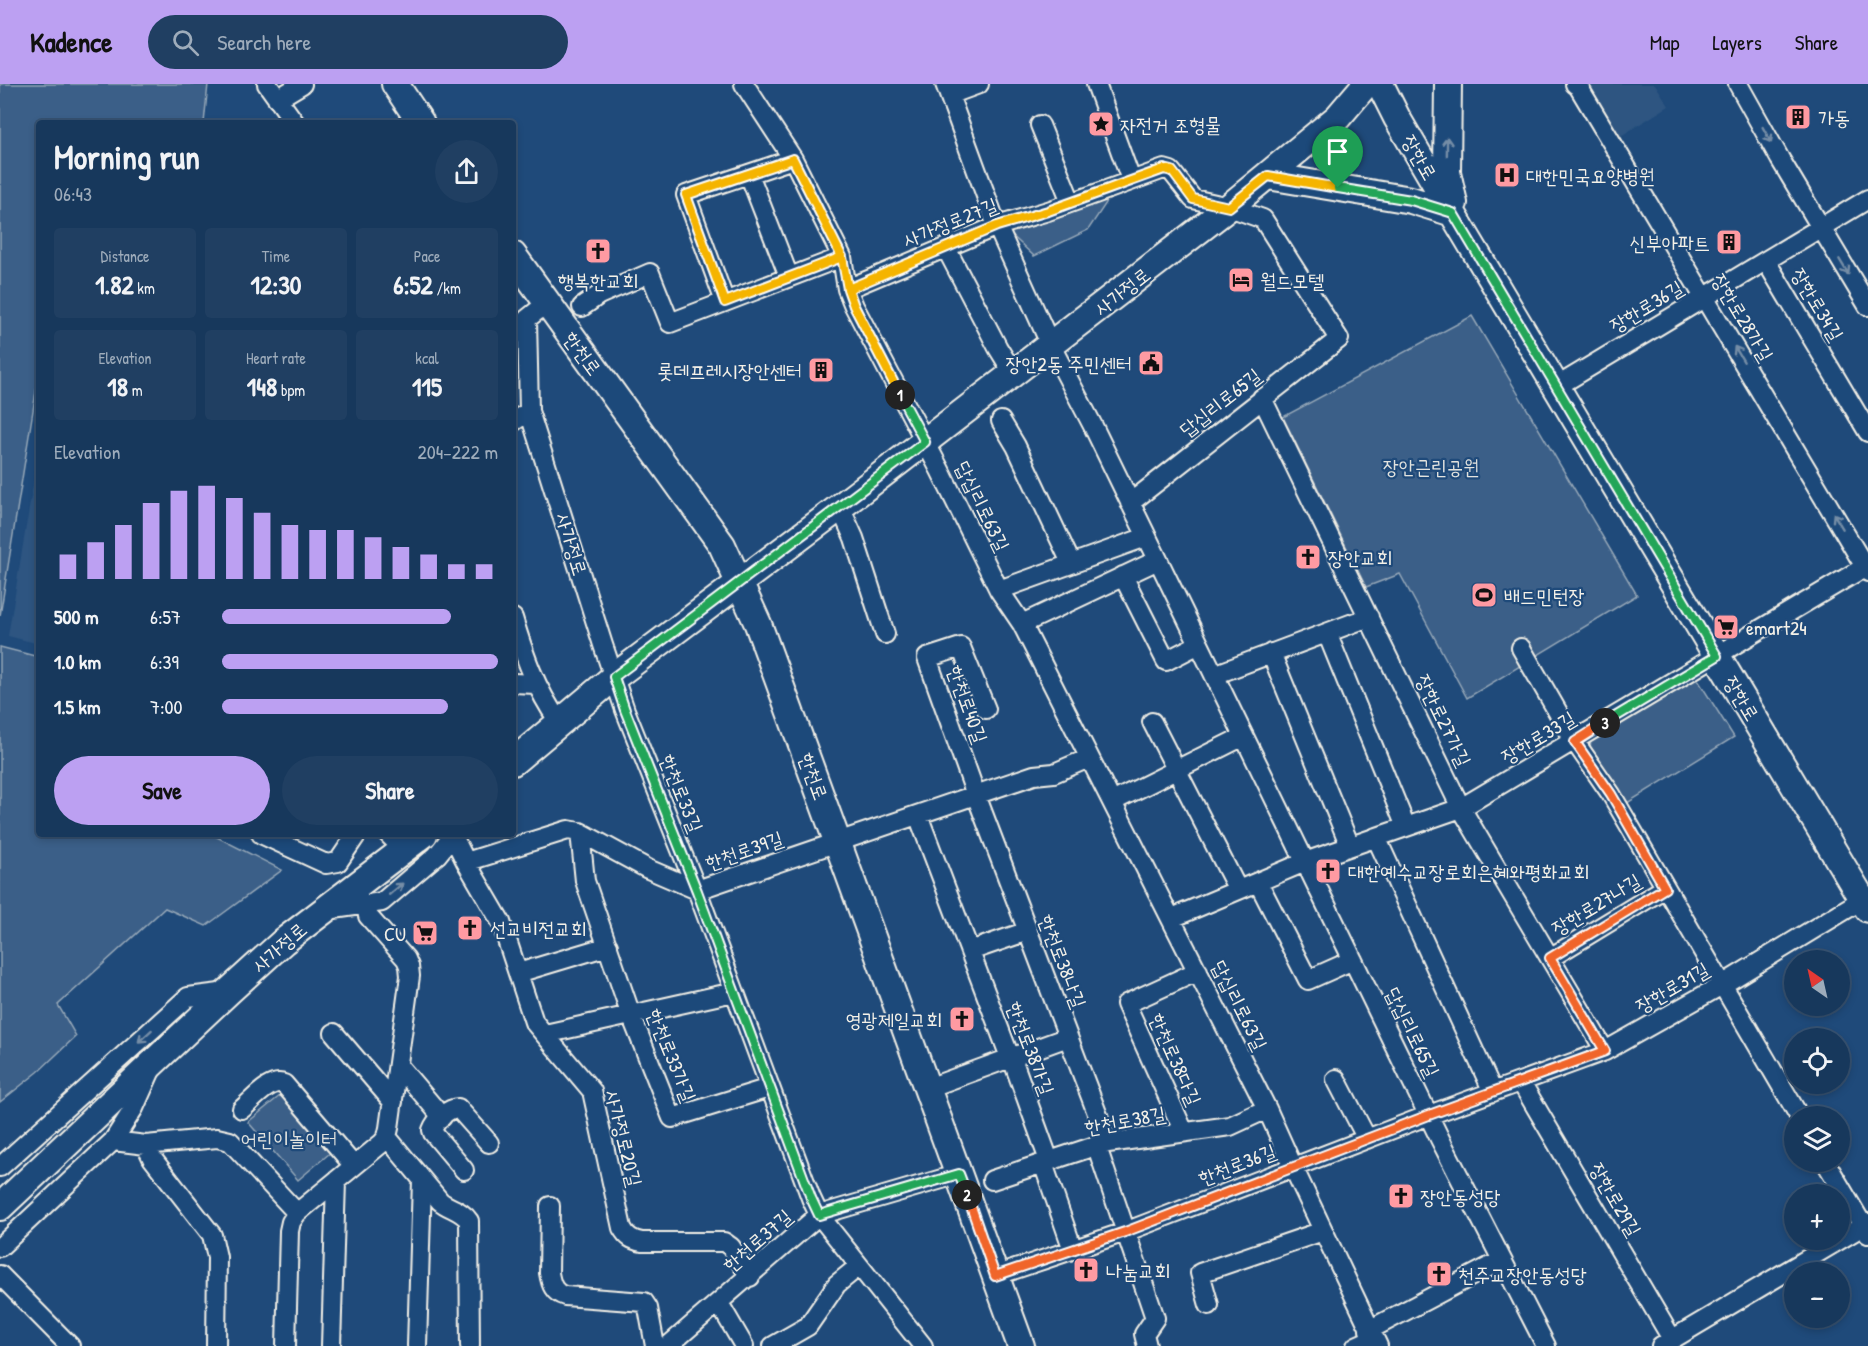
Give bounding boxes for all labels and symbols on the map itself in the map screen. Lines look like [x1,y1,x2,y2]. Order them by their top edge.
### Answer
building icon: 가동 [1783,102,1813,132]
place label: 가동 [1818,104,1850,131]
place icon: 자전거 조형물 [1086,109,1116,139]
place label: 자전거 조형물 [1120,111,1221,138]
pin [1312,126,1363,188]
one-way arrow [1761,126,1773,143]
street label: 장한로 [1396,129,1444,185]
one-way arrow [1442,136,1453,156]
hospital icon: 대한민국요양병원 [1492,160,1522,190]
place label: 대한민국요양병원 [1526,162,1655,189]
street label: 사가정로27길 [899,191,1001,253]
building icon: 신부아파트 [1714,227,1744,257]
place label: 신부아파트 [1630,229,1710,256]
church icon: 행복한교회 [583,236,613,266]
one-way arrow [1839,258,1851,275]
street label: 사가정로 [1088,261,1156,321]
street label: 장한로34길 [1786,262,1850,346]
hotel icon: 월드모텔 [1226,265,1256,295]
place label: 행복한교회 [558,267,638,294]
place label: 월드모텔 [1260,267,1324,294]
street label: 장한로28가길 [1706,268,1780,366]
street label: 장한로36길 [1604,273,1688,339]
street label: 한천로 [558,326,608,380]
one-way arrow [1732,346,1744,363]
public building icon: 장안2동 주민센터 [1136,348,1166,378]
place label: 장안2동 주민센터 [1005,350,1132,377]
building icon: 롯데프레시장안센터 [806,355,836,385]
place label: 롯데프레시장안센터 [657,357,802,384]
street label: 답십리로65길 [1174,362,1266,442]
pin: 1 [885,380,915,410]
park label: 장안근린공원 [1383,453,1479,480]
street label: 답십리로63길 [950,456,1016,556]
street label: 사가정로 [550,509,594,579]
one-way arrow [1832,513,1844,530]
church icon: 장안교회 [1293,542,1323,572]
place label: 장안교회 [1328,544,1392,571]
sports icon: 배드민턴장 [1469,580,1499,610]
place label: 배드민턴장 [1504,582,1584,609]
supermarket icon: emart24 [1711,612,1741,642]
place label: emart24 [1746,614,1807,641]
street label: 한천로40길 [941,661,995,747]
street label: 장한로27가길 [1410,669,1478,771]
street label: 장한로 [1718,670,1766,726]
street label: 장한로33길 [1496,704,1580,770]
pin: 3 [1590,708,1620,738]
street label: 한천로 [793,749,835,803]
street label: 한천로33길 [654,750,710,836]
street label: 한천로39길 [701,824,787,876]
church icon: 대한예수교장로회은혜와평화교회 [1313,856,1343,886]
place label: 대한예수교장로회은혜와평화교회 [1348,858,1589,885]
street label: 장한로27나길 [1546,867,1646,941]
one-way arrow [388,883,404,896]
street label: 한천로38나길 [1033,910,1093,1012]
church icon: 선교비전교회 [455,913,485,943]
place label: 선교비전교회 [490,915,587,942]
street label: 사가정로 [246,916,312,978]
supermarket icon: CU [410,918,440,948]
place label: CU [384,920,406,947]
north arrow [1784,950,1850,1016]
street label: 답십리로63길 [1206,955,1274,1055]
street label: 장한로31길 [1630,955,1714,1019]
street label: 답십리로65길 [1380,983,1446,1081]
street label: 한천로38가길 [1001,997,1061,1099]
street label: 한천로33가길 [641,1004,703,1106]
church icon: 영광제일교회 [947,1004,977,1034]
place label: 영광제일교회 [845,1006,942,1033]
street label: 한천로38다길 [1144,1009,1208,1109]
one-way arrow [138,1029,153,1043]
street label: 사가정로20길 [599,1087,649,1189]
street label: 한천로38길 [1082,1100,1168,1140]
park label: 어린이놀이터 [241,1125,337,1152]
street label: 한천로36길 [1194,1137,1280,1191]
street label: 장한로29길 [1584,1157,1648,1241]
pin: 2 [952,1180,982,1210]
church icon: 장안동성당 [1386,1181,1416,1211]
place label: 장안동성당 [1420,1183,1500,1210]
street label: 한천로37길 [717,1203,797,1277]
church icon: 나눔교회 [1071,1255,1101,1285]
place label: 나눔교회 [1106,1257,1170,1284]
church icon: 천주교장안동성당 [1424,1259,1454,1289]
place label: 천주교장안동성당 [1458,1261,1587,1288]

